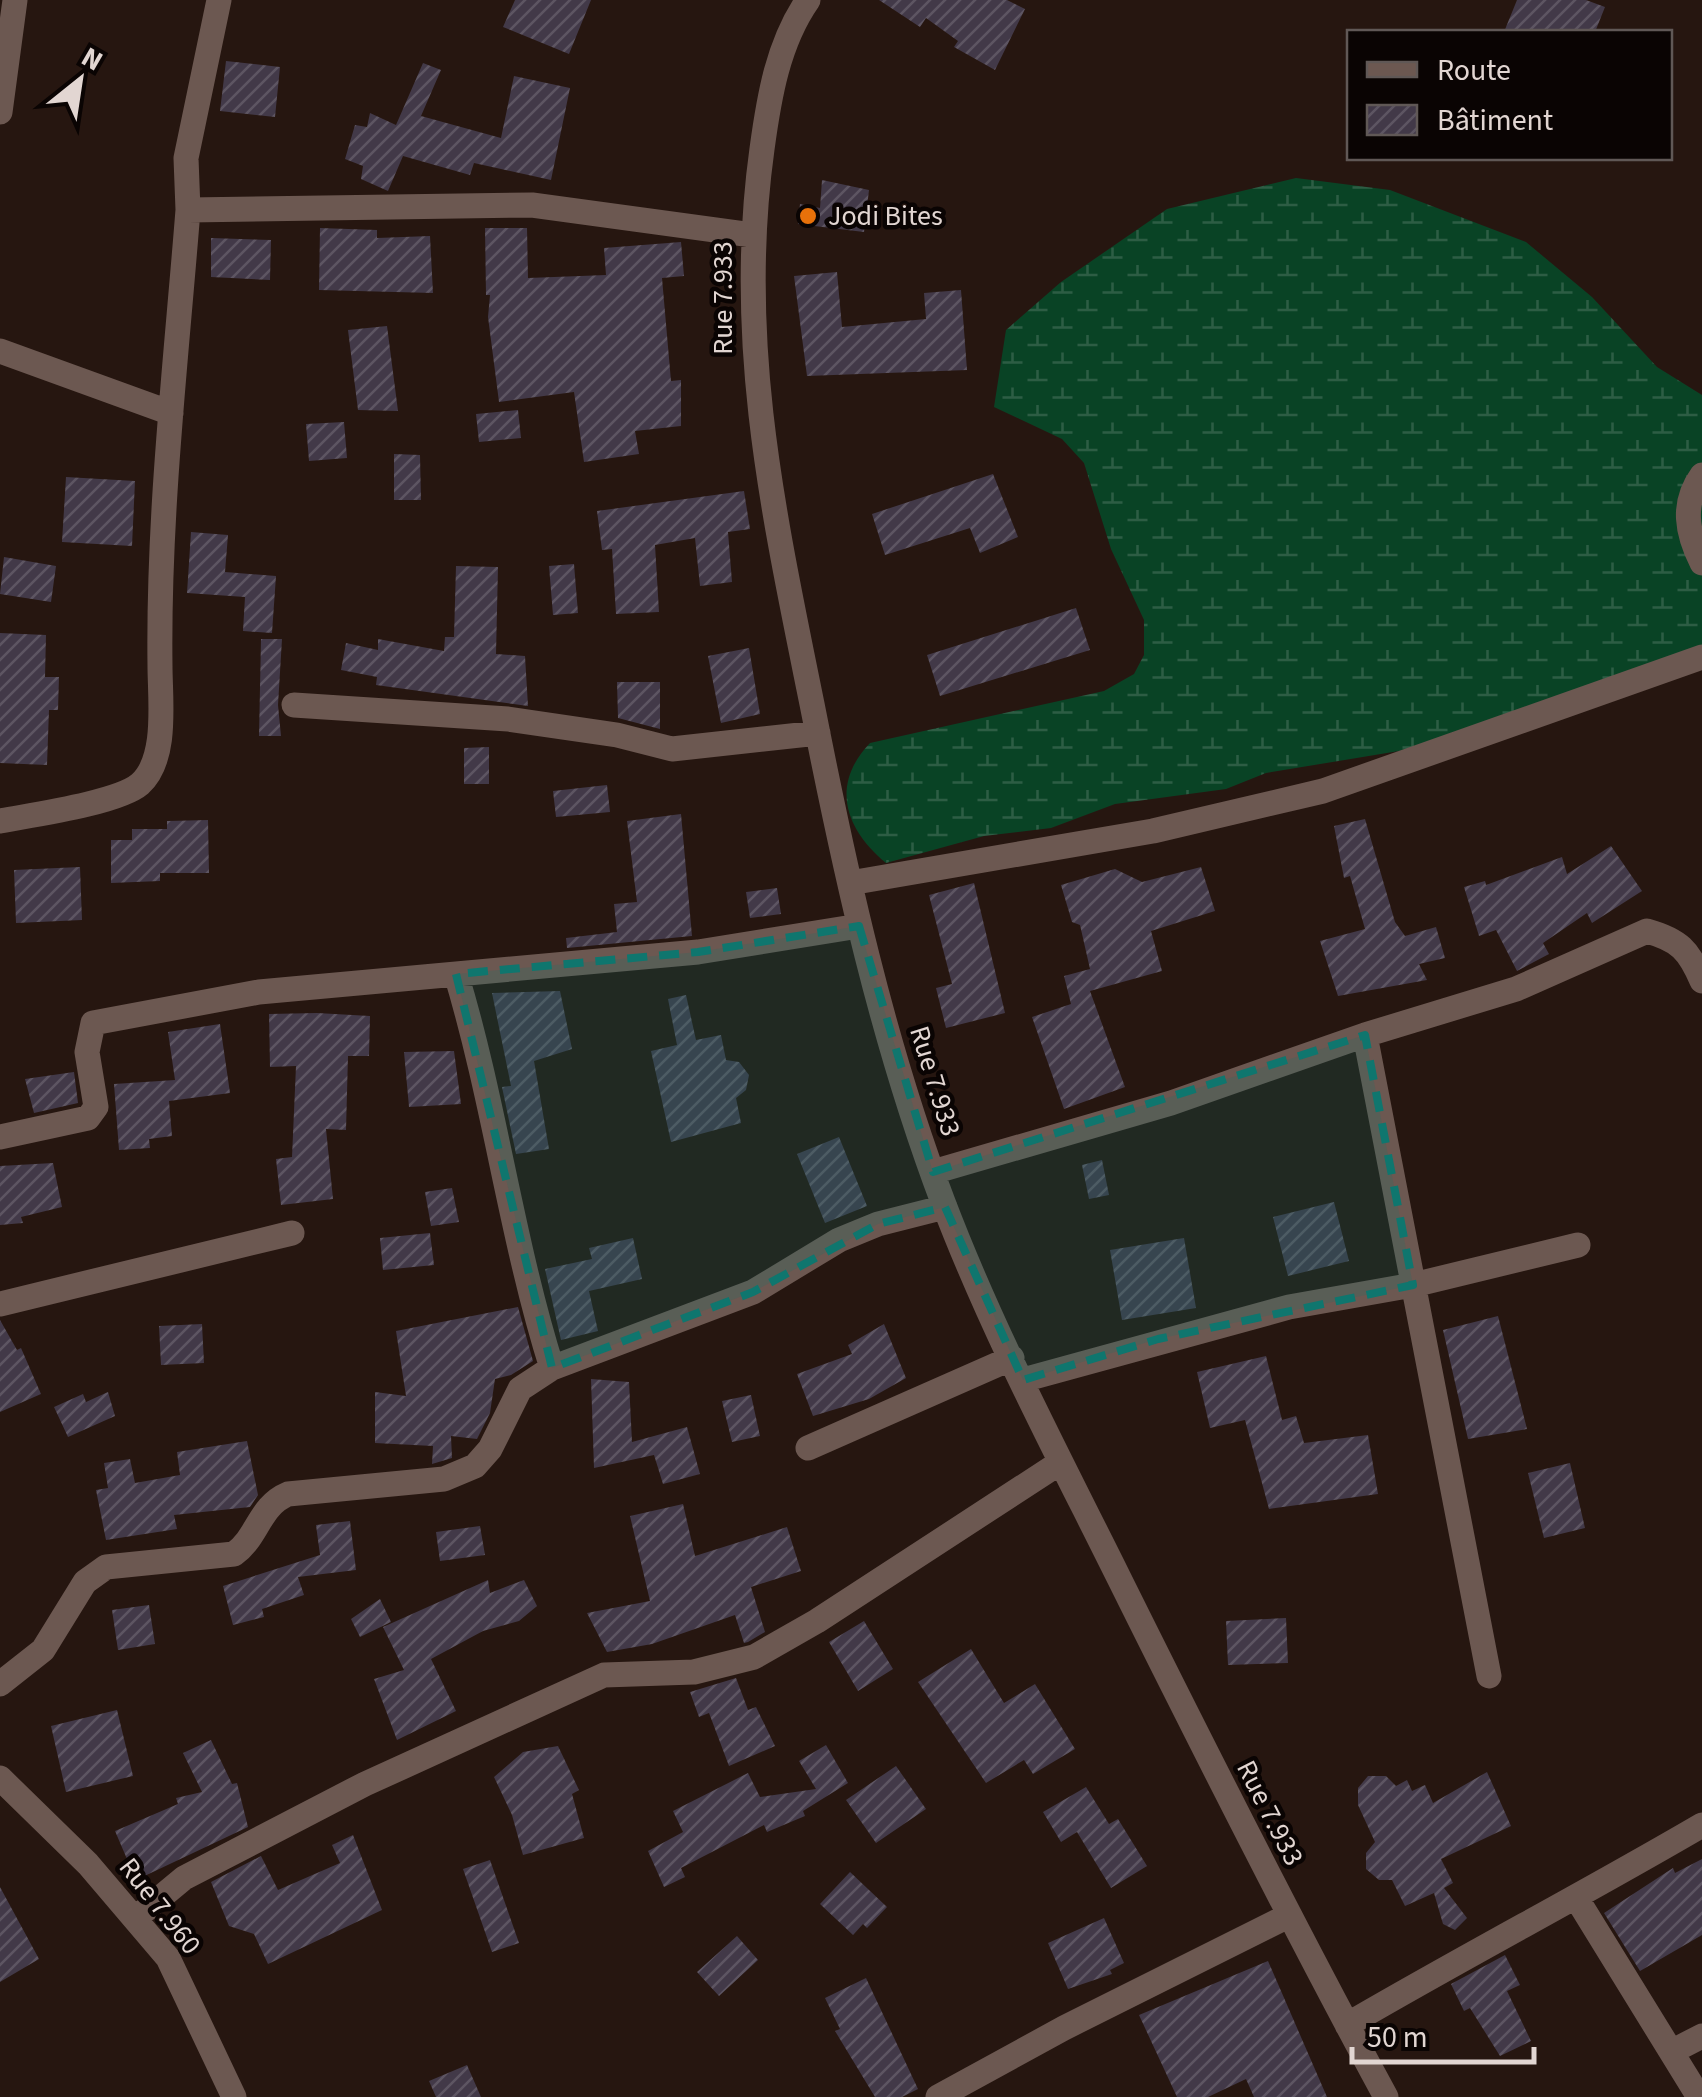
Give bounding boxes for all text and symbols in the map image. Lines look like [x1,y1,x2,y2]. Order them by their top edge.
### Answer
north arrow [30,30,130,130]
legend [1347,30,1672,160]
text: N [74,37,110,81]
text: Route [1437,49,1511,92]
text: Bâtiment [1437,99,1553,142]
place label: Jodi Bites [828,196,943,236]
marker: Jodi Bites [797,205,819,227]
street label: Rue 7.933 [703,241,743,355]
street label: Rue 7.933 [899,1021,971,1141]
street label: Rue 7.933 [1226,1753,1314,1873]
street label: Rue 7.960 [109,1849,211,1963]
scale bar [1352,2002,1534,2064]
text: 50 m [1367,2016,1428,2059]

